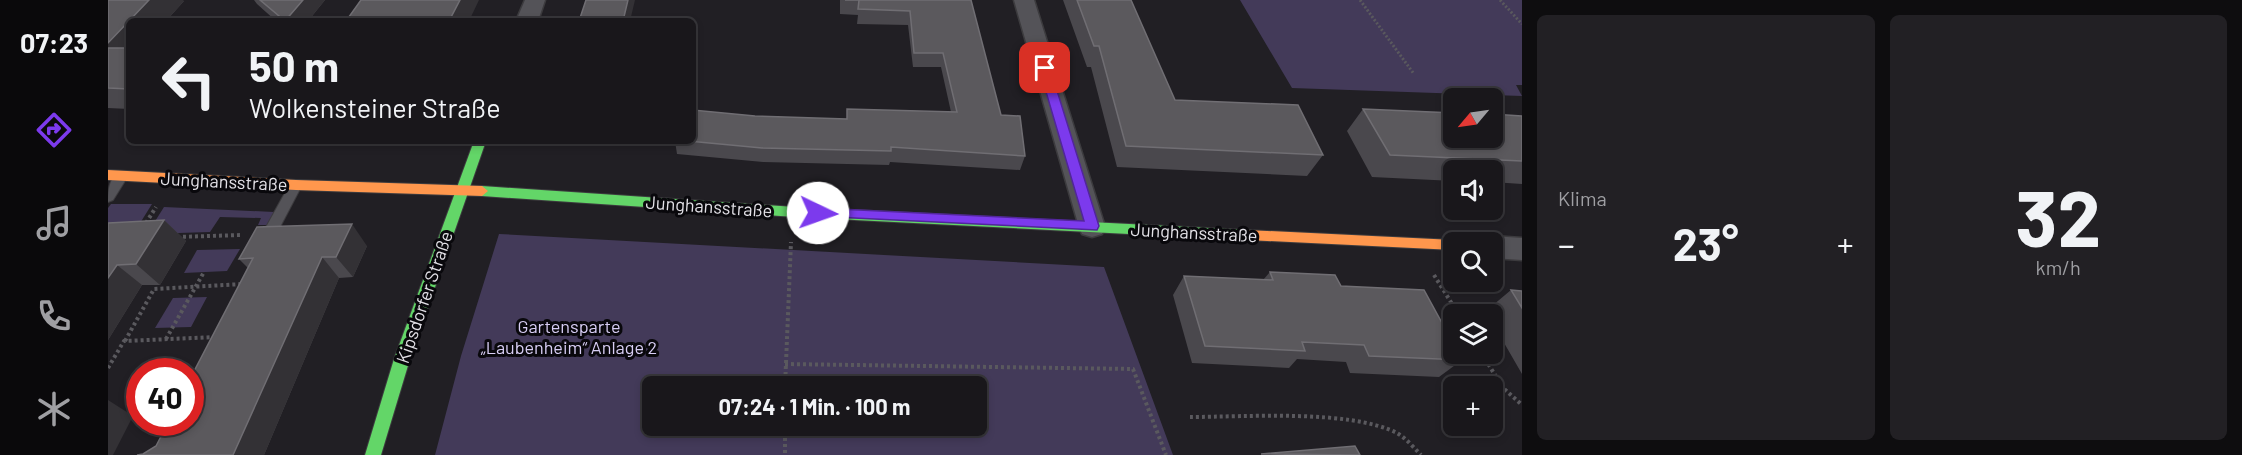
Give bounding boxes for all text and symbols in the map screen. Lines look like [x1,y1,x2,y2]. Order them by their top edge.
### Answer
text: 07:23 [20,26,88,58]
text: 50 m [249,40,339,90]
icon: left [150,42,228,120]
pin [1019,42,1070,93]
icon: arrive [1028,51,1061,84]
north arrow [1443,88,1503,148]
map controls [1443,88,1503,436]
text: Wolkensteiner Straße [249,91,501,123]
icon: directions [33,109,75,151]
button: sound [1443,160,1503,220]
street label: Junghansstraße [160,167,288,195]
text: 32 [2015,169,2101,263]
position arrow [786,181,850,245]
text: Klima [1558,186,1607,210]
street label: Junghansstraße [645,191,773,221]
icon: music [33,202,75,244]
text: 23° [1673,216,1739,270]
street label: Junghansstraße [1130,218,1258,246]
text: − [1558,224,1575,264]
text: + [1837,224,1853,264]
street label: Kipsdorfer Straße [391,228,457,366]
button: search [1443,232,1503,292]
text: km/h [2036,255,2081,279]
icon: phone [33,295,75,337]
button: layers [1443,304,1503,364]
park label: Gartensparte „Laubenheim“ Anlage 2 [481,315,657,358]
speed limit sign: 40 [126,358,204,436]
button: + [1443,376,1503,436]
icon: climate [33,388,75,430]
text: 07:24 · 1 Min. · 100 m [719,393,911,419]

